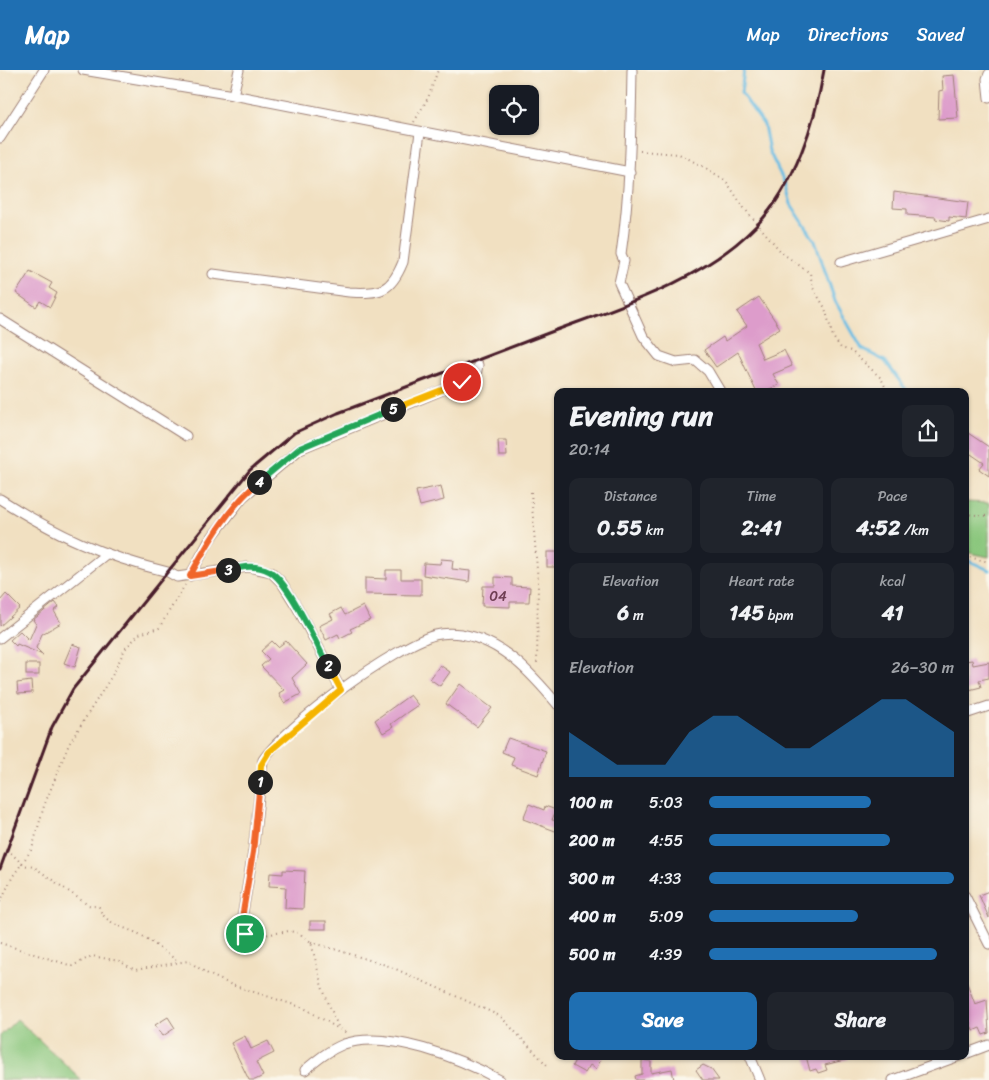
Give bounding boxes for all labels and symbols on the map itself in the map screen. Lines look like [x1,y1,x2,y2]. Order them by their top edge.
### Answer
pin [441,361,483,403]
pin: 5 [380,396,406,422]
pin: 4 [246,470,272,494]
pin: 3 [216,558,240,582]
house number: 04 [489,584,507,609]
pin: 2 [316,654,340,678]
pin: 1 [248,770,272,794]
pin [224,913,266,955]

